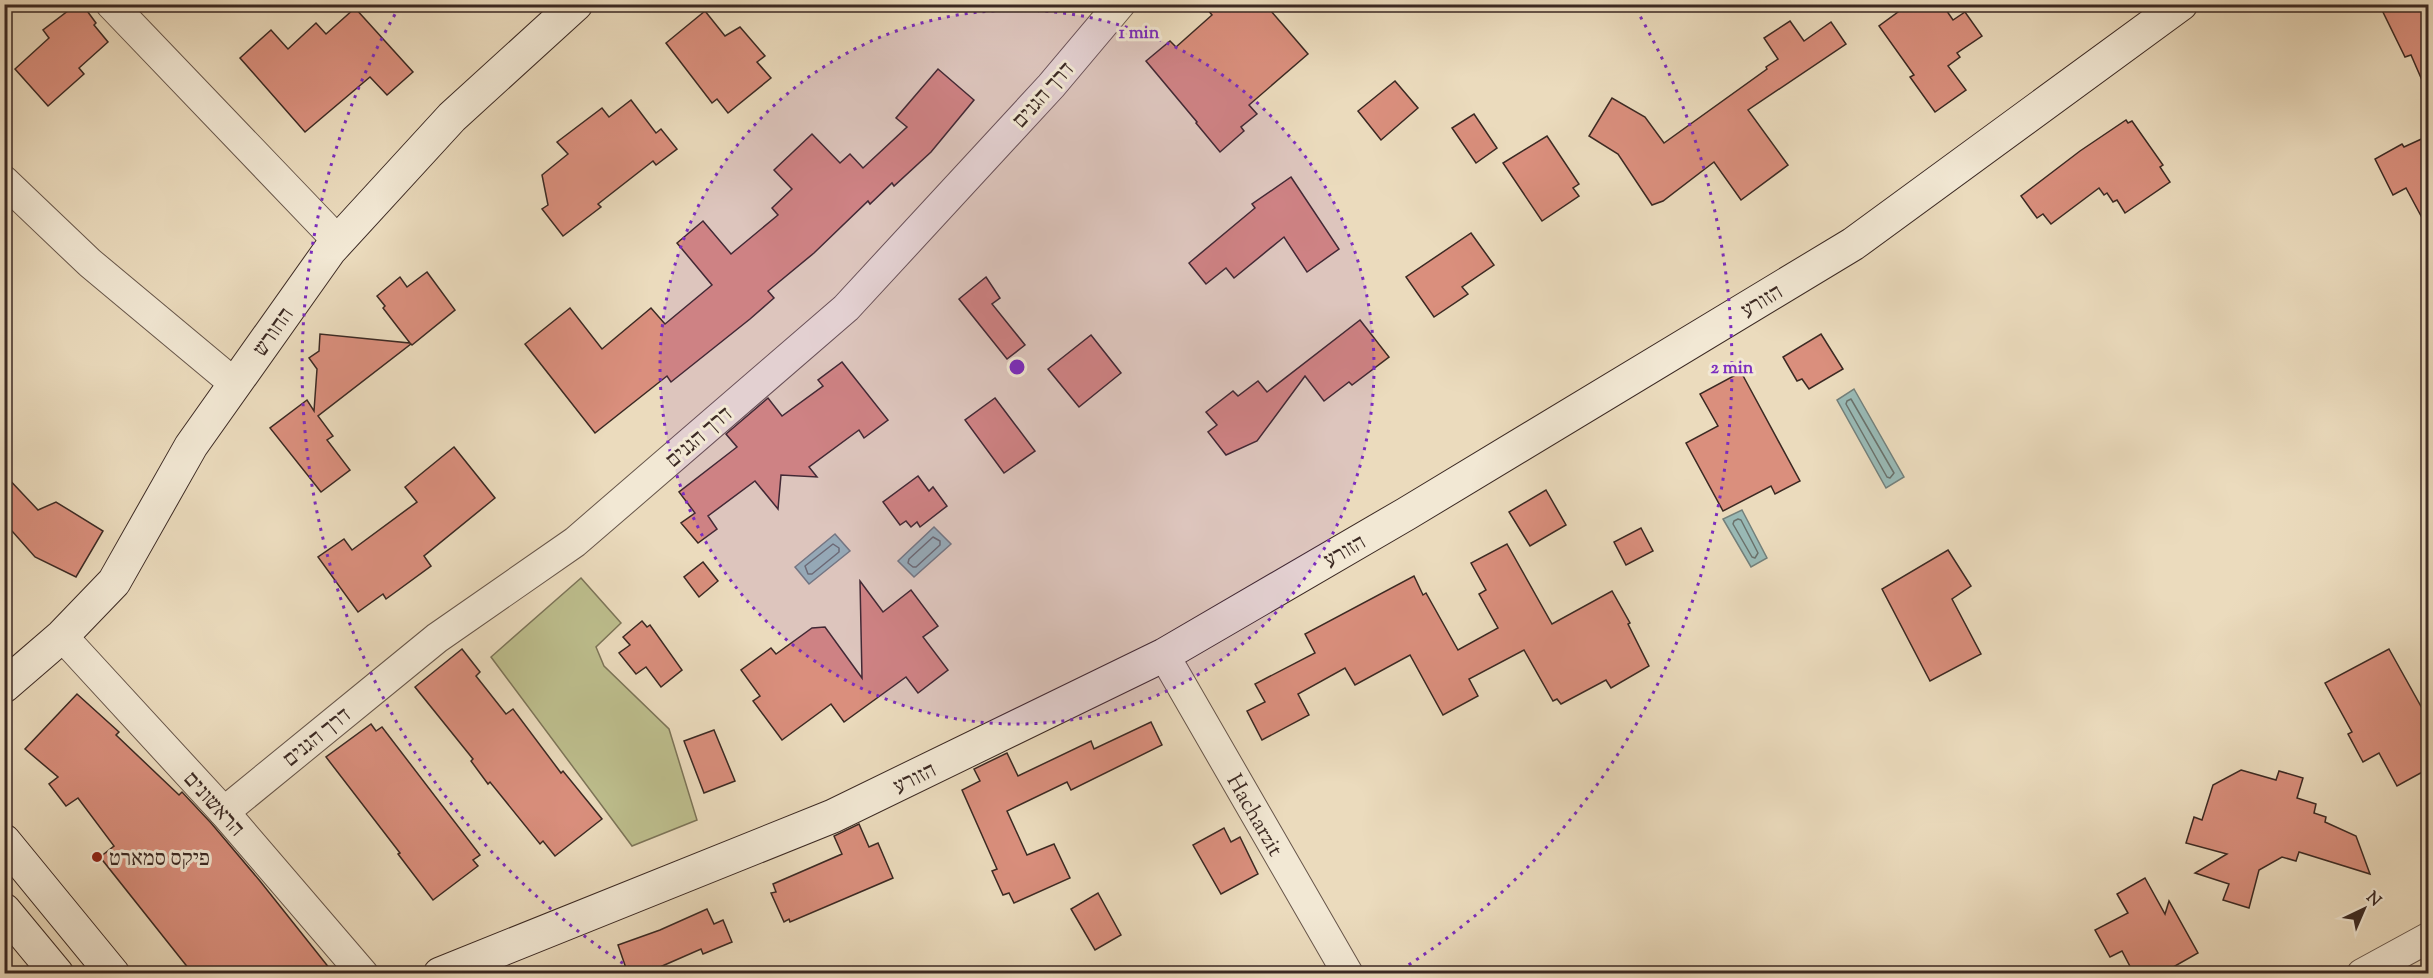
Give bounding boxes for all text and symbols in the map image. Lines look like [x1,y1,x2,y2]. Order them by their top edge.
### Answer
text: 1 min [1119,21,1160,47]
street label: דרך הגנים [1006,56,1083,136]
street label: הזורע [1735,277,1790,328]
street label: החורש [246,302,303,364]
text: 2 min [1711,356,1754,382]
centre of rings [1007,357,1027,377]
street label: דרך הגנים [659,400,741,477]
street label: הזורע [1318,528,1373,578]
street label: דרך הגנים [277,701,359,776]
street label: הזורע [888,756,942,804]
street label: הראשונים [175,765,251,845]
street label: Hacharzit [1217,769,1290,863]
place label: פיקס סמארט [109,844,210,876]
marker: פיקס סמארט [90,850,104,864]
north arrow [2334,879,2394,939]
text: N [2360,887,2385,913]

